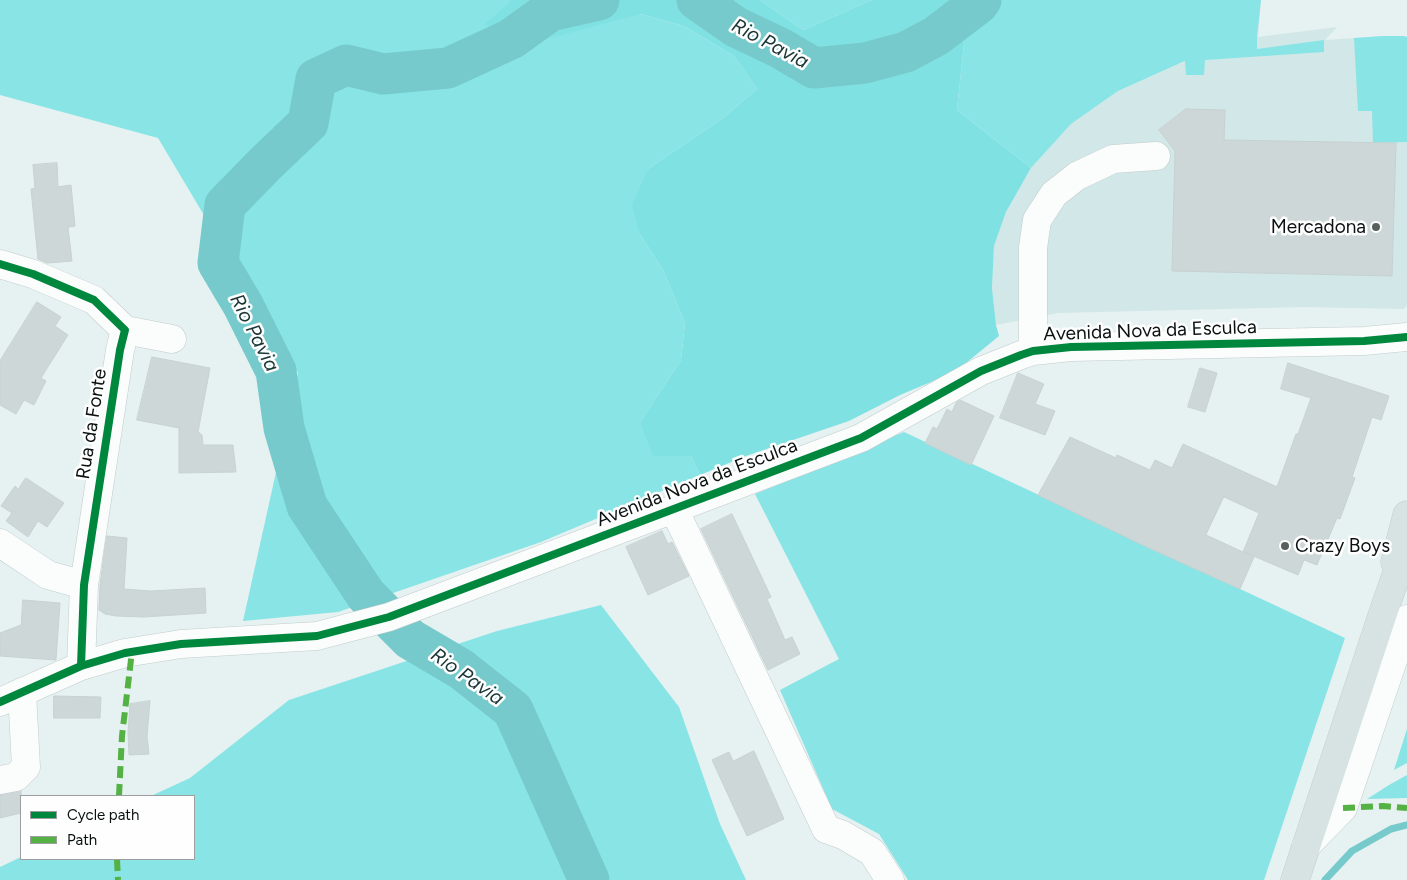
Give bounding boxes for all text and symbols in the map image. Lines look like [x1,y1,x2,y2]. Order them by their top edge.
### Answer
water label: Rio Pavia [727,14,813,74]
place label: Mercadona [1271,216,1366,238]
marker: Mercadona [1370,221,1382,233]
water label: Rio Pavia [224,290,284,376]
street label: Avenida Nova da Esculca [1043,316,1257,346]
street label: Rua da Fonte [72,367,112,481]
street label: Avenida Nova da Esculca [593,434,801,532]
place label: Crazy Boys [1295,535,1390,557]
marker: Crazy Boys [1279,540,1291,552]
water label: Rio Pavia [426,643,508,711]
legend [20,795,195,860]
text: Cycle path [67,806,139,824]
text: Path [67,831,97,849]

